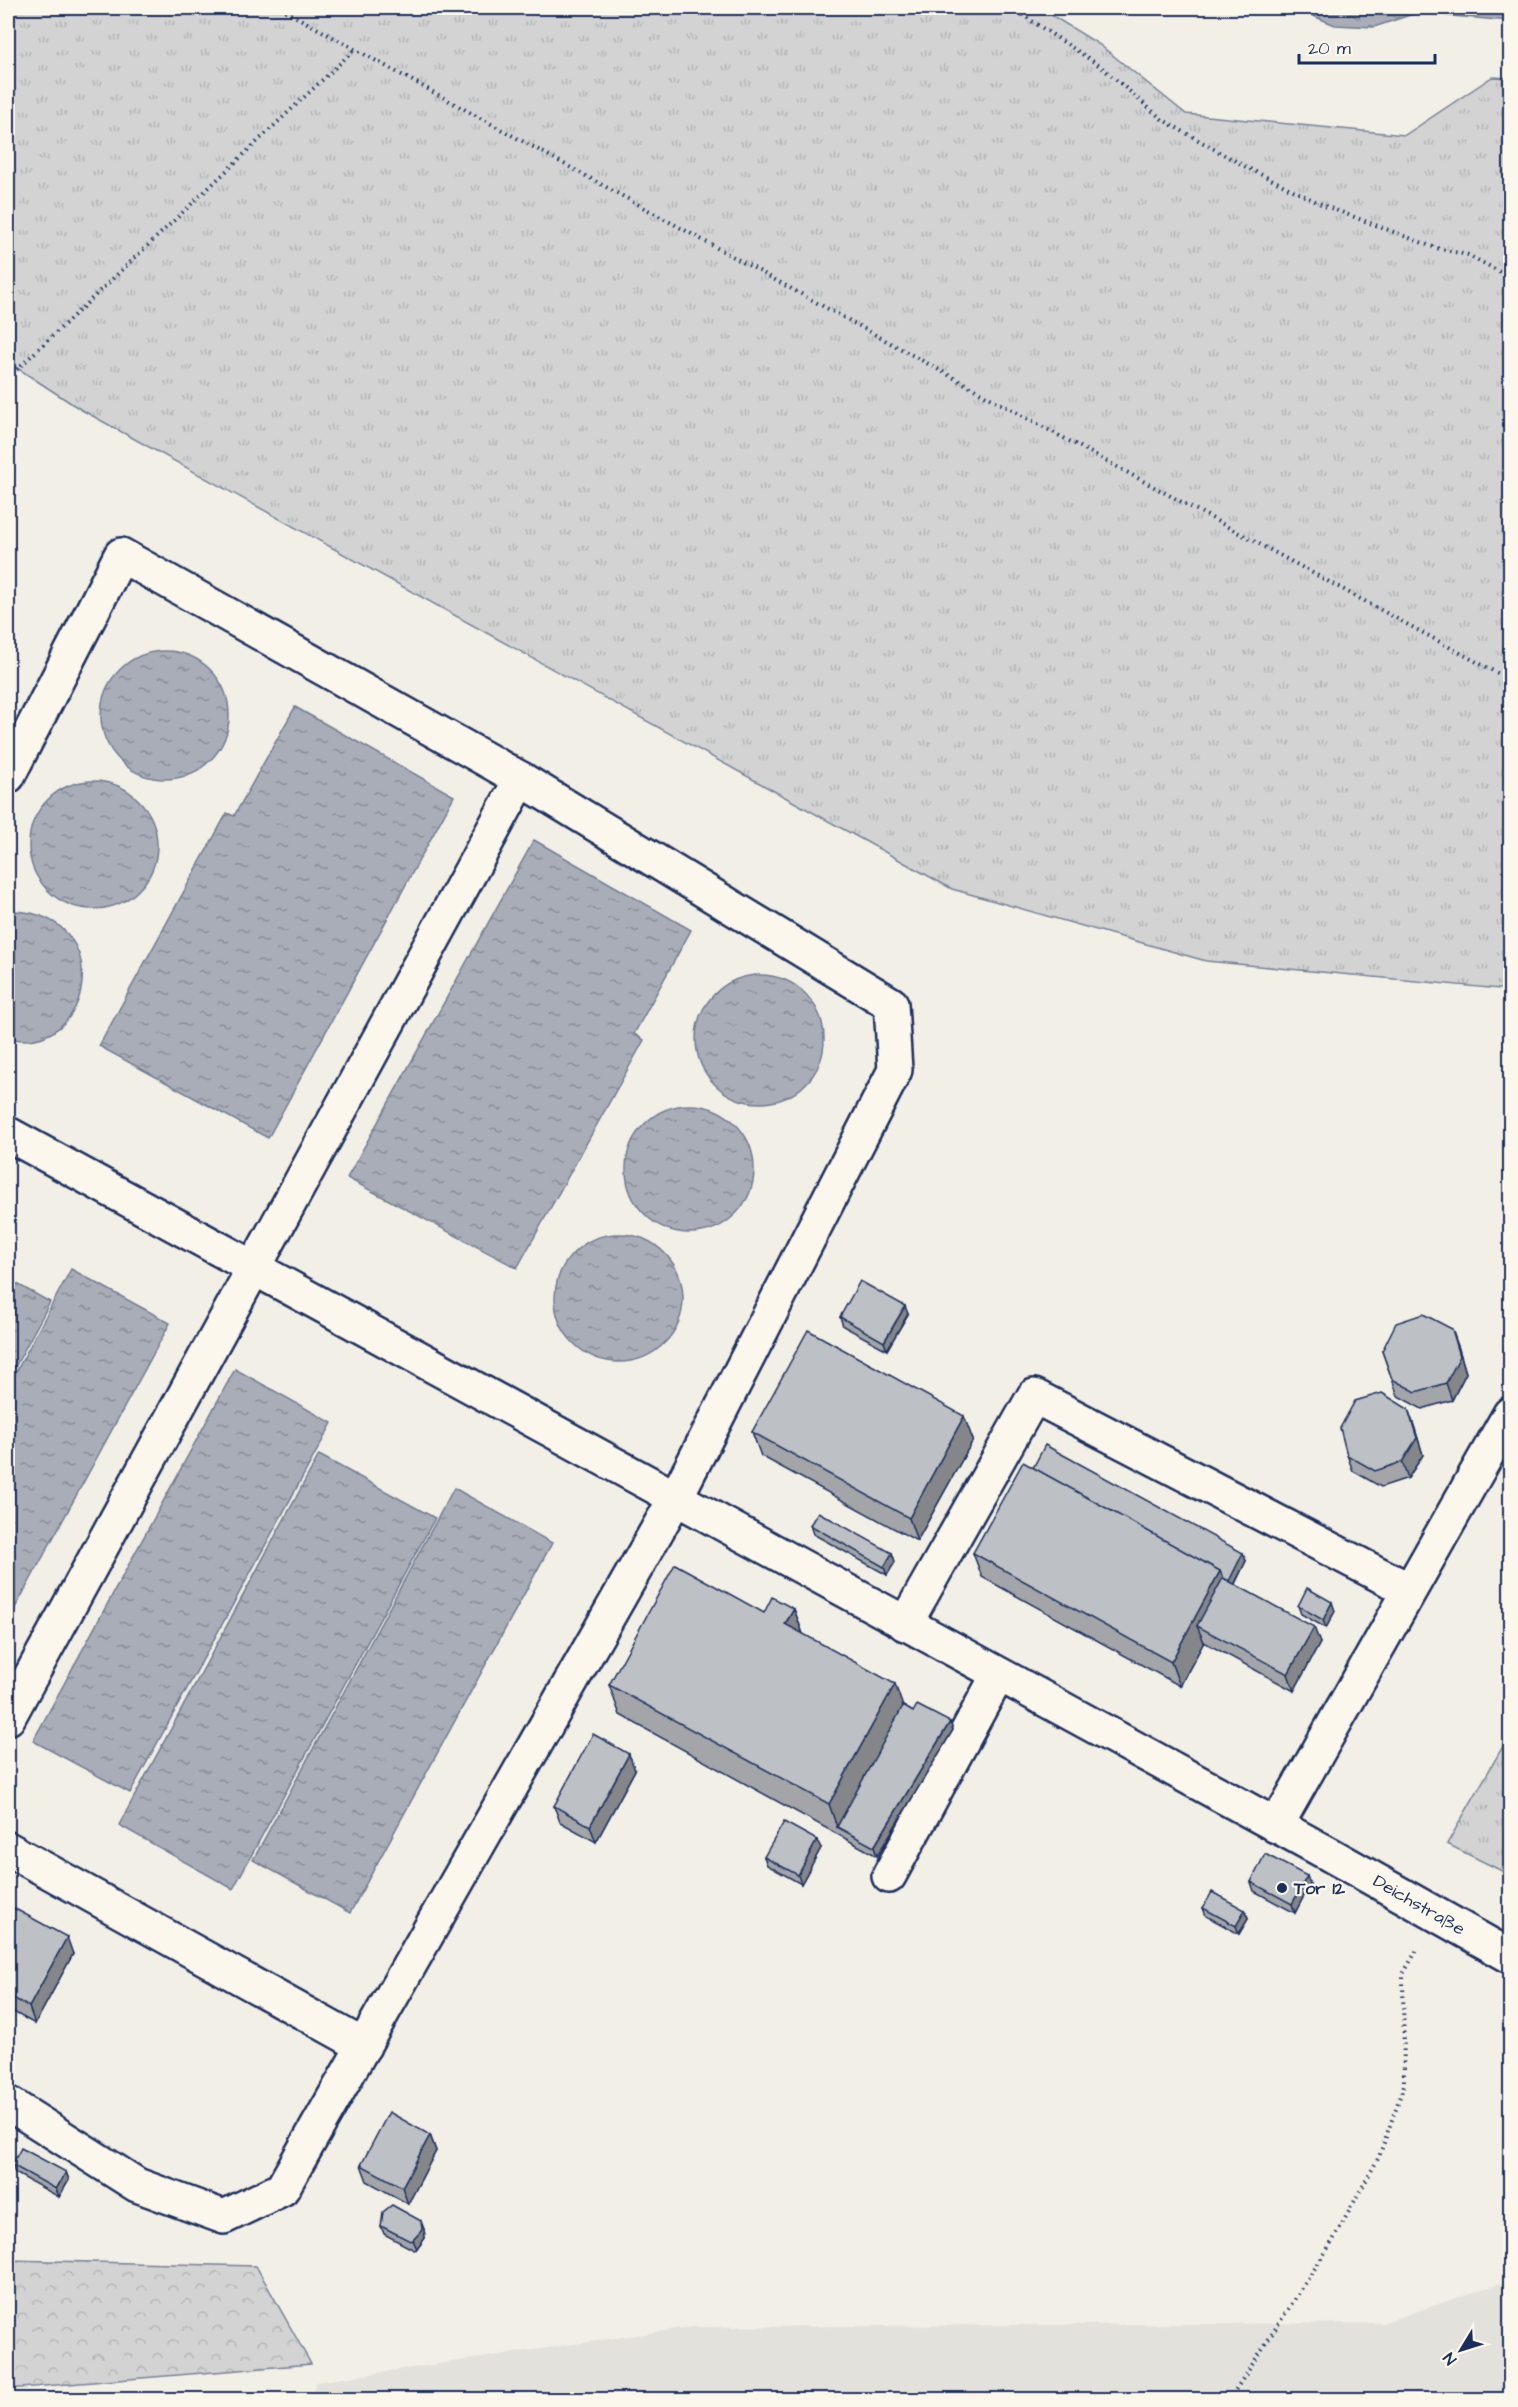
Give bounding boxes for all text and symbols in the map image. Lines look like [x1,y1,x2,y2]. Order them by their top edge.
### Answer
scale bar [1299,27,1436,65]
text: 20 m [1308,36,1351,61]
street label: Deichstraße [1368,1869,1470,1942]
place label: Tor 12 [1293,1876,1346,1901]
marker: Tor 12 [1275,1881,1289,1895]
north arrow [1431,2320,1491,2380]
text: N [1438,2348,1462,2369]

